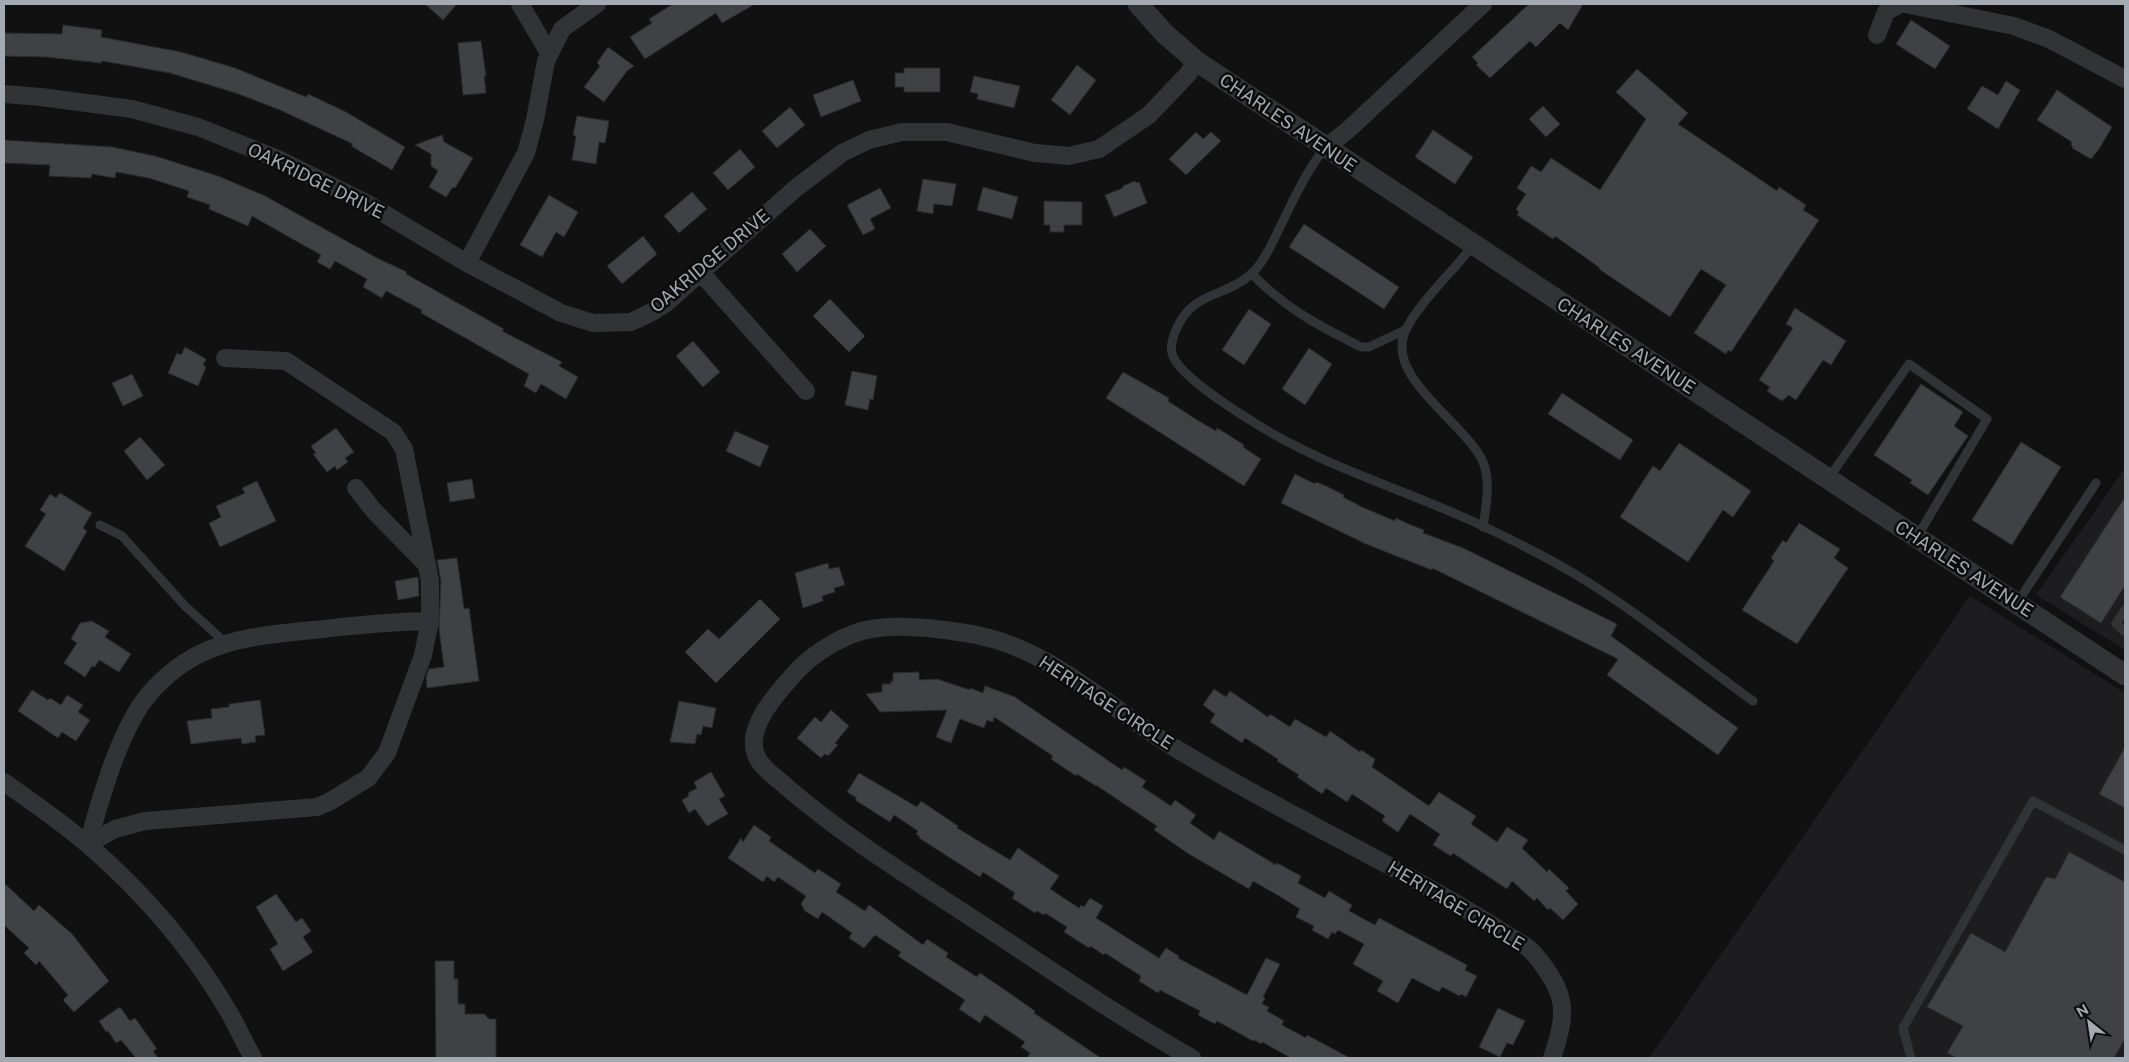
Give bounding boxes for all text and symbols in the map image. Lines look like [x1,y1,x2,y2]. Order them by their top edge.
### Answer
street label: CHARLES AVENUE [1216,69,1361,176]
street label: OAKRIDGE DRIVE [245,138,388,223]
street label: OAKRIDGE DRIVE [646,205,774,317]
street label: CHARLES AVENUE [1553,293,1699,398]
street label: CHARLES AVENUE [1891,516,2037,621]
street label: HERITAGE CIRCLE [1035,651,1177,754]
street label: HERITAGE CIRCLE [1384,856,1528,955]
north arrow [2064,997,2114,1047]
text: N [2074,1001,2091,1020]

